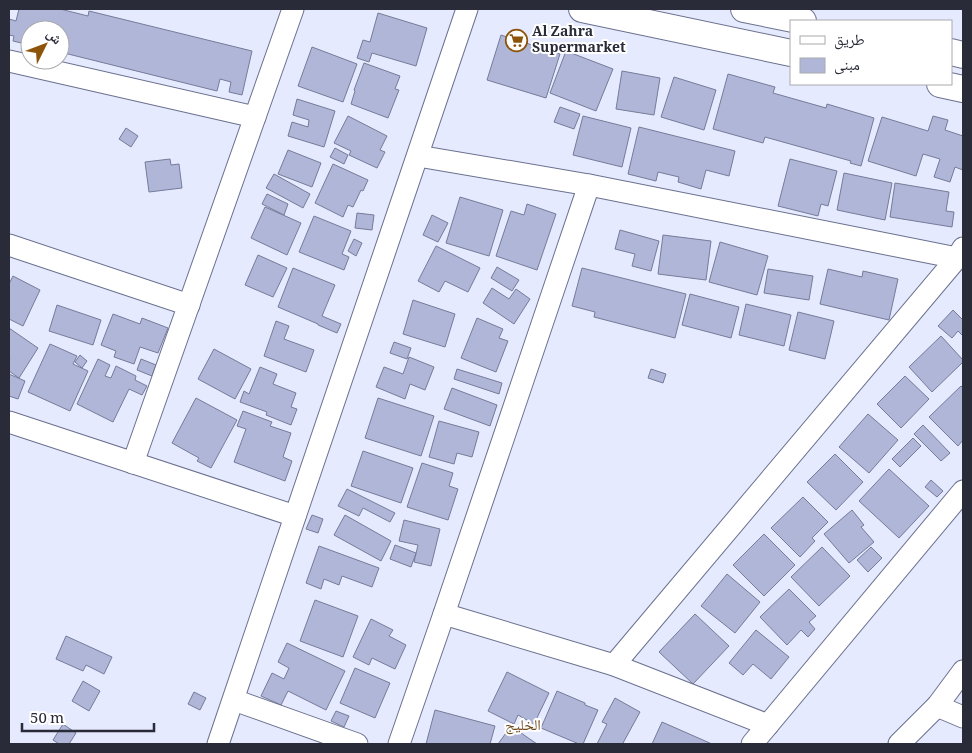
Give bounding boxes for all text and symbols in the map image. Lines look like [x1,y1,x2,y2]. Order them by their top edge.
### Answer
north arrow [20,20,70,70]
legend [790,20,952,85]
place label: Al Zahra Supermarket [532,21,626,61]
text: ش [39,24,67,51]
supermarket icon: Al Zahra Supermarket [504,29,528,53]
text: طريق [834,29,865,55]
text: مبنى [834,54,860,80]
scale bar [22,700,155,732]
text: 50 m [30,707,64,733]
district label: الخليج [505,714,541,740]

